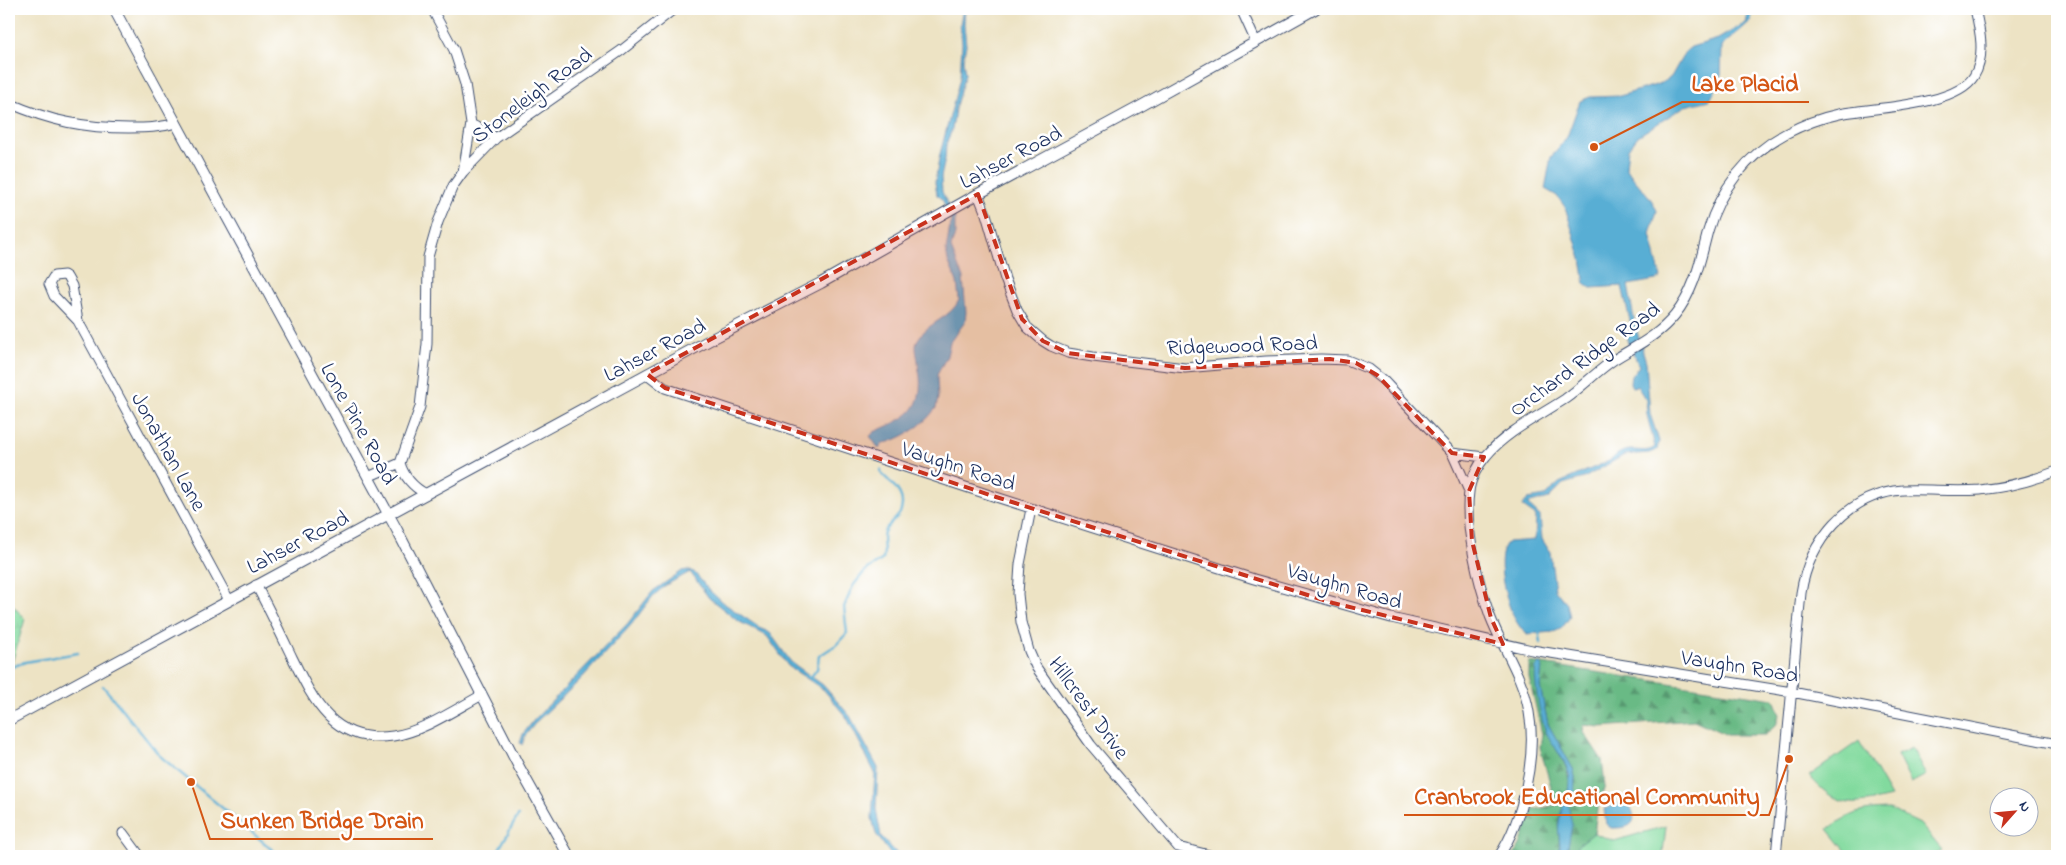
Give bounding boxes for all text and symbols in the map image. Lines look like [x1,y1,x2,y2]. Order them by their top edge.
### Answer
street label: Stoneleigh Road [466,40,601,153]
callout: Lake Placid [1682,63,1809,102]
text: Lake Placid [1691,68,1799,103]
street label: Lahser Road [955,118,1068,199]
street label: Orchard Ridge Road [1504,295,1668,427]
street label: Lahser Road [599,311,712,392]
street label: Ridgewood Road [1166,328,1318,367]
street label: Lone Pine Road [311,358,404,491]
street label: Jonathan Lane [121,387,213,518]
street label: Vaughn Road [896,434,1019,502]
street label: Lahser Road [242,503,355,584]
street label: Vaughn Road [1282,556,1405,621]
street label: Vaughn Road [1677,643,1801,694]
street label: Hillcrest Drive [1039,651,1136,767]
callout: Cranbrook Educational Community [1404,776,1769,815]
text: Cranbrook Educational Community [1414,781,1760,817]
north arrow [1988,788,2038,838]
text: N [2013,798,2036,816]
callout: Sunken Bridge Drain [210,800,433,839]
text: Sunken Bridge Drain [220,805,424,841]

